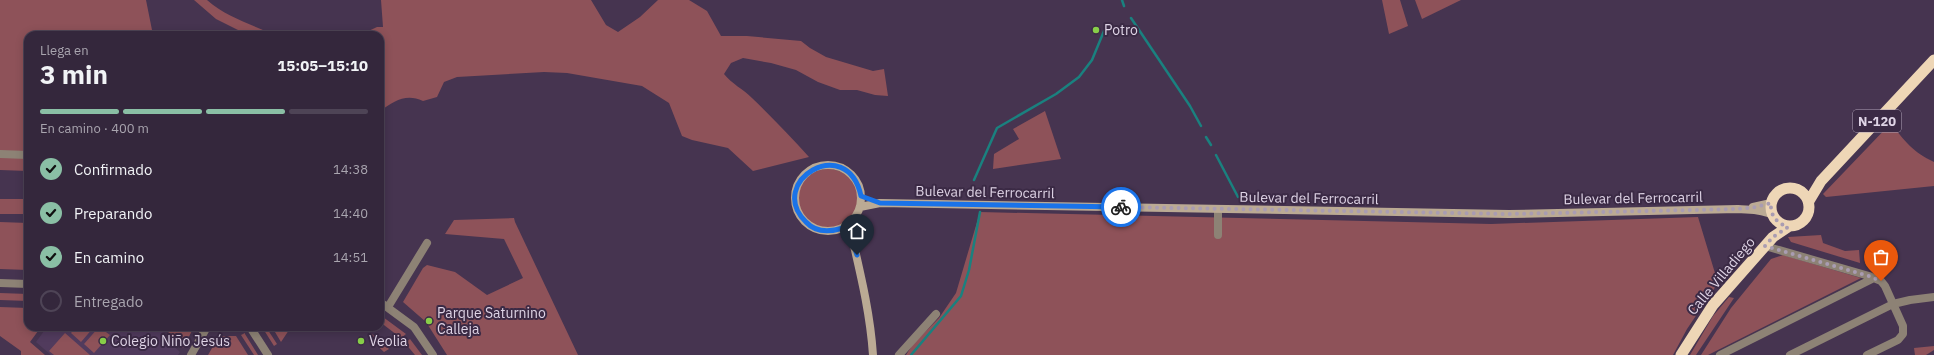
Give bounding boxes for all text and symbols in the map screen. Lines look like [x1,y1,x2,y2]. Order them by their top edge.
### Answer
place label: Potro [1104,21,1138,39]
marker: Potro [1091,25,1101,35]
text: Llega en [40,42,89,59]
text: 15:05–15:10 [277,56,368,75]
text: 3 min [40,57,108,91]
road number: N-120 [1853,110,1901,132]
text: En camino · 400 m [40,120,149,137]
icon: check [40,158,62,180]
text: Confirmado [74,160,152,179]
text: 14:38 [333,161,368,178]
street label: Bulevar del Ferrocarril [915,182,1055,202]
courier [1101,187,1141,227]
street label: Bulevar del Ferrocarril [1239,188,1379,208]
street label: Bulevar del Ferrocarril [1563,188,1703,208]
icon: bike [1110,196,1132,218]
icon: check [40,202,62,224]
text: Preparando [74,204,152,223]
text: 14:40 [333,205,368,222]
pin [840,214,874,255]
icon: home [846,220,868,242]
street label: Calle Villadiego [1683,233,1759,319]
pin [1864,240,1898,281]
icon: check [40,246,62,268]
icon: bag [1870,246,1892,268]
text: En camino [74,248,144,267]
text: 14:51 [333,249,368,266]
text: Entregado [74,292,143,311]
place label: Parque Saturnino Calleja [437,304,546,338]
marker: Parque Saturnino Calleja [424,316,434,326]
place label: Colegio Niño Jesús [111,332,230,350]
place label: Veolia [369,332,408,350]
marker: Colegio Niño Jesús [98,336,108,346]
marker: Veolia [356,336,366,346]

